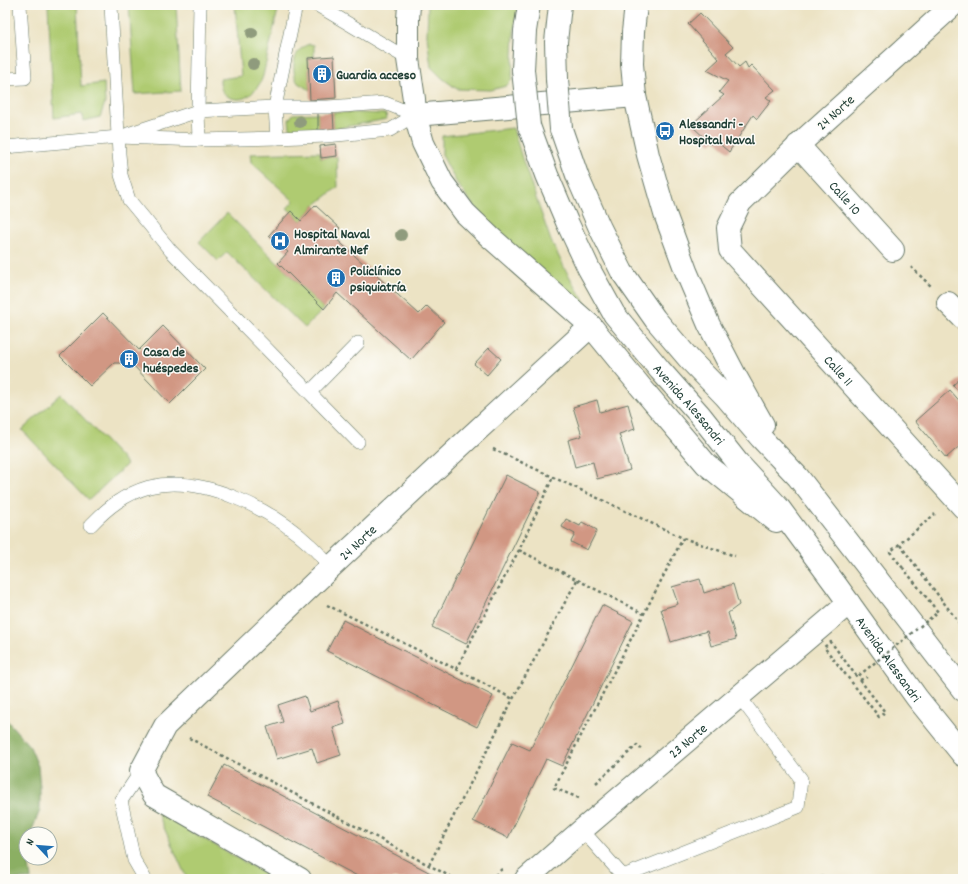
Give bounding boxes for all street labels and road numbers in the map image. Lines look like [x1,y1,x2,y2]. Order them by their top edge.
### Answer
street label: 24 Norte [813,91,860,136]
street label: Calle 10 [823,177,865,221]
street label: Calle 11 [818,352,857,392]
street label: Avenida Alessandri [647,360,729,451]
street label: 24 Norte [336,521,382,566]
street label: Avenida Alessandri [850,613,925,708]
street label: 23 Norte [665,719,713,764]

